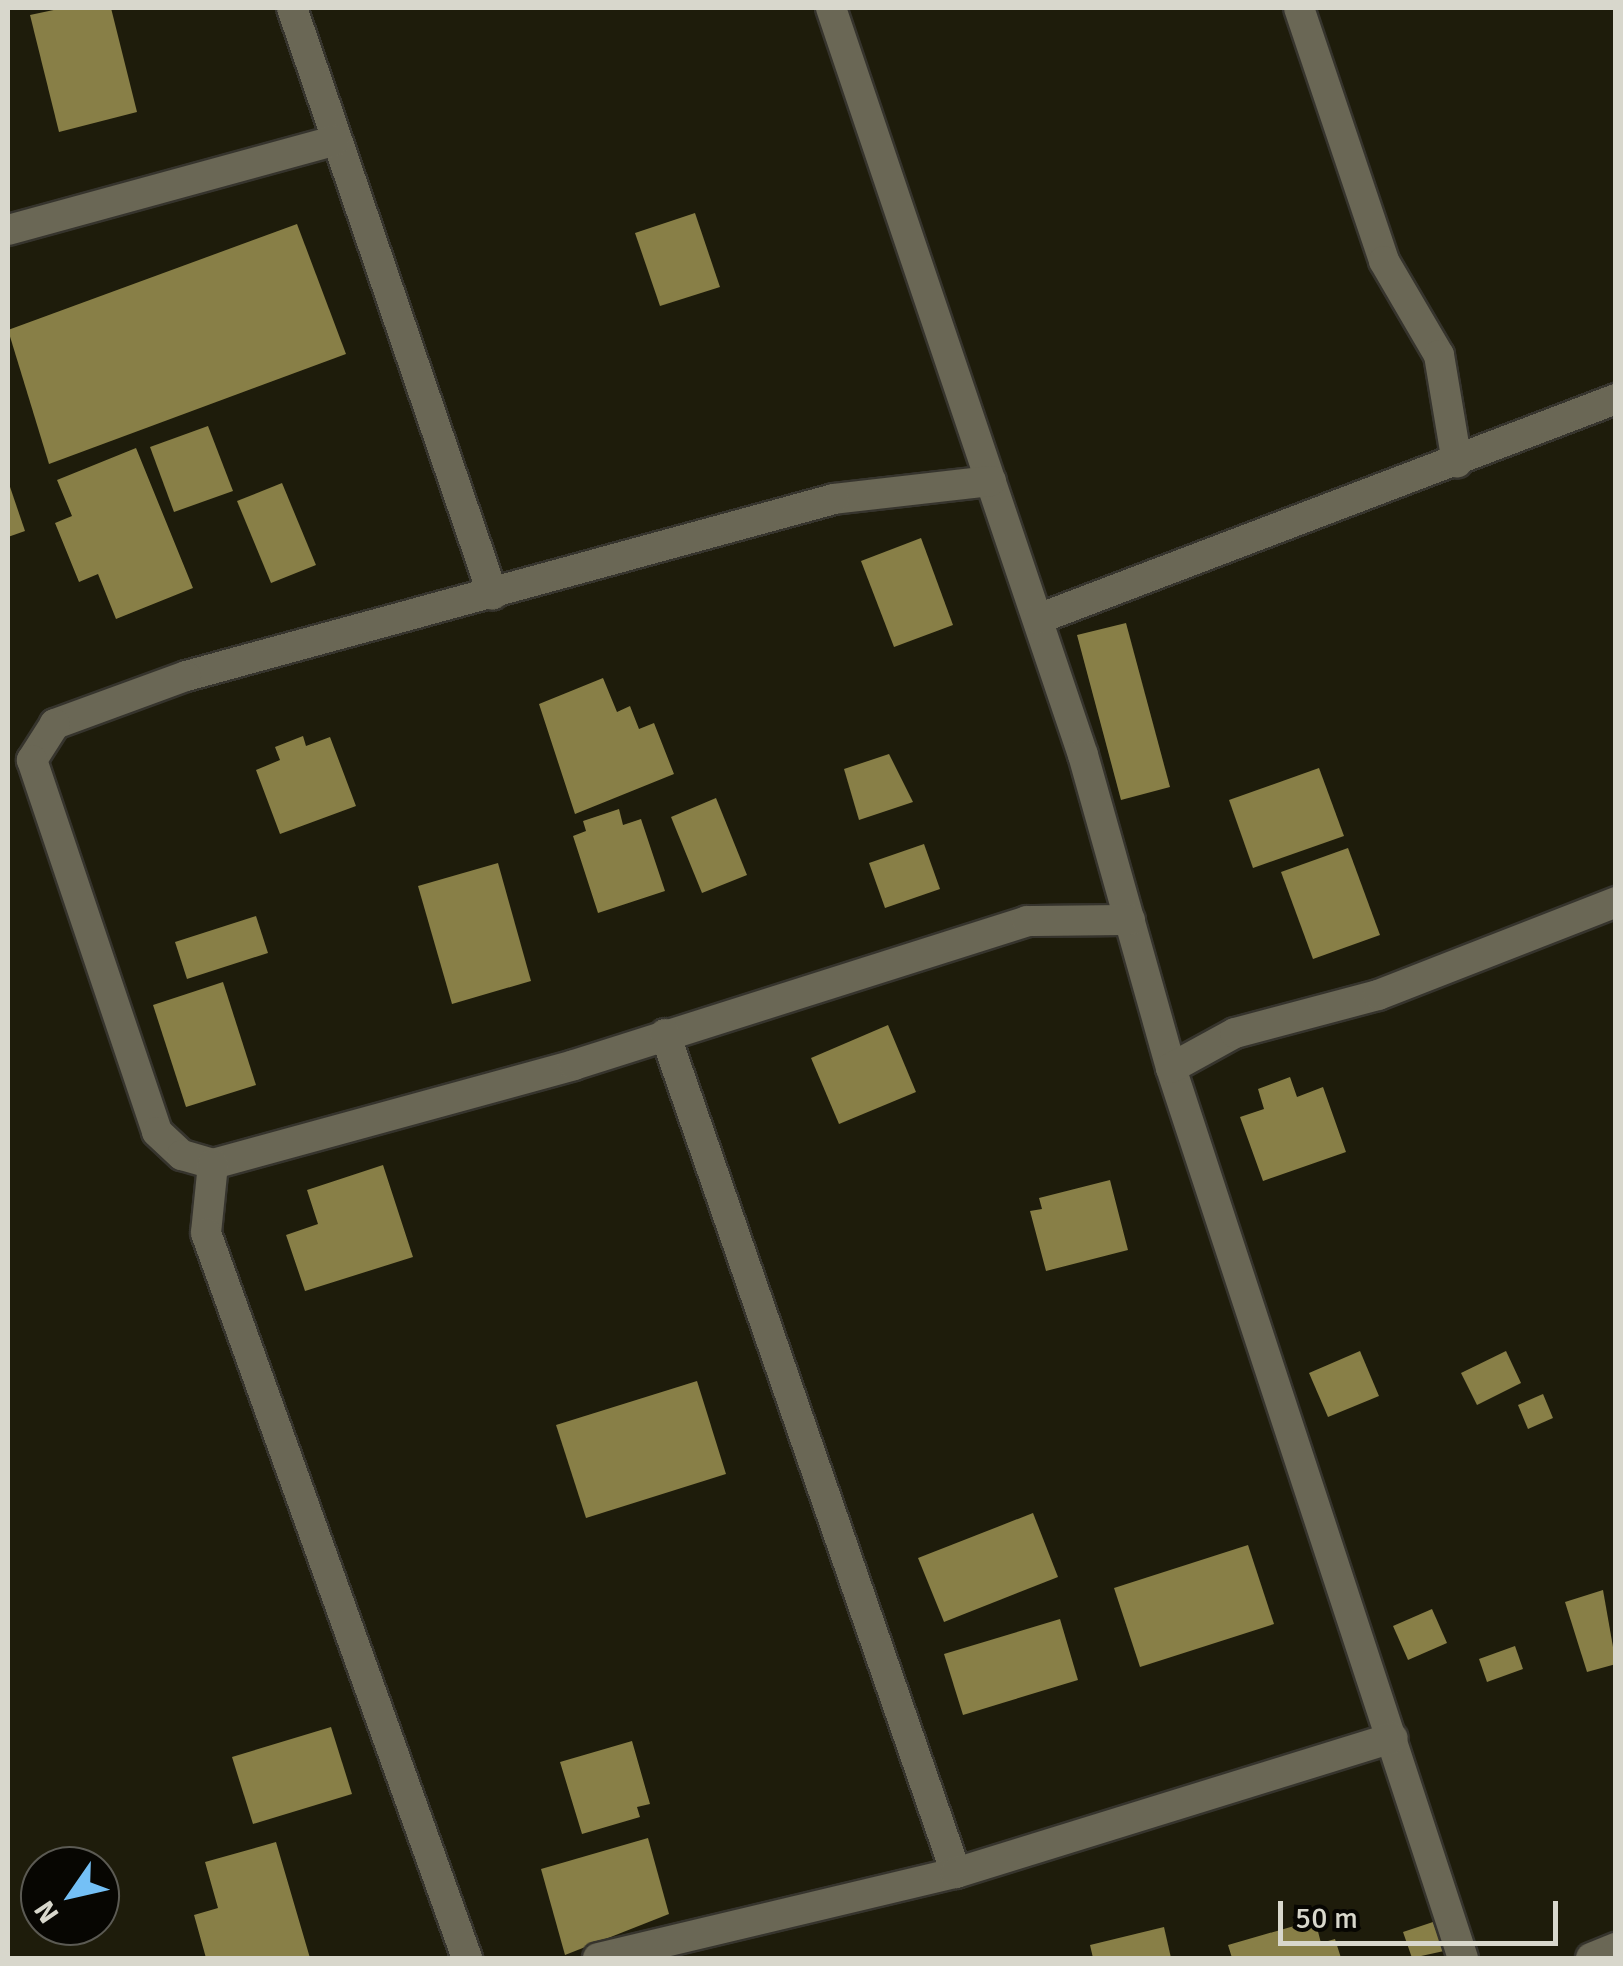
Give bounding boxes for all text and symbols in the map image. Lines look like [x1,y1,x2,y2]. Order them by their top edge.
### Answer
north arrow [20,1846,120,1946]
scale bar [1283,1881,1563,1943]
text: N [27,1894,66,1929]
text: 50 m [1295,1900,1358,1937]

